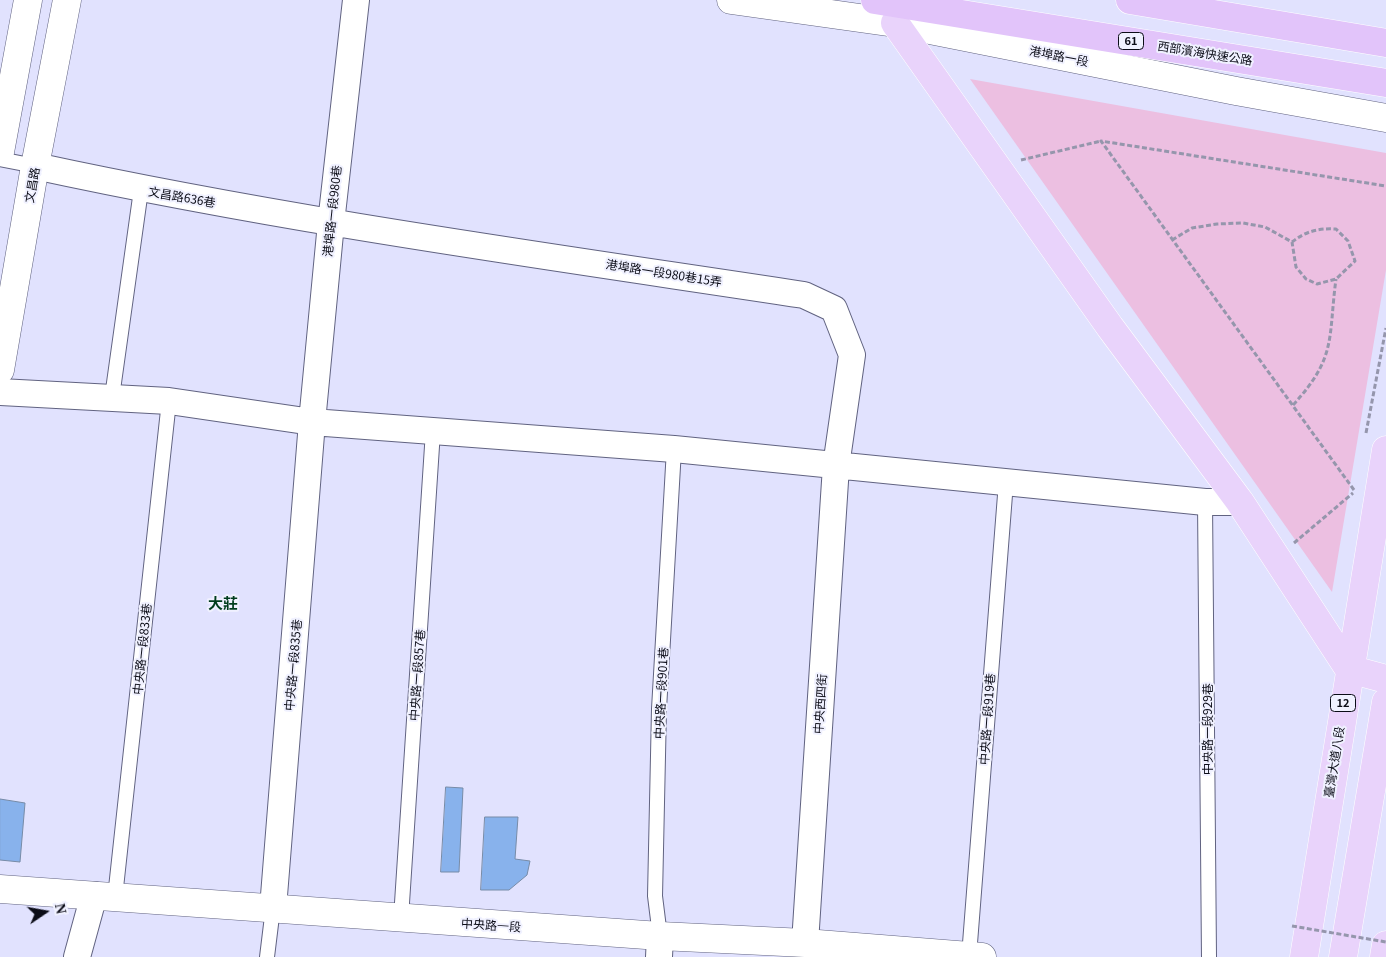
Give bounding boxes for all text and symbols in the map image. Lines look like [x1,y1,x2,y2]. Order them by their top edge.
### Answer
road number: 61 [1118,32,1144,49]
street label: 西部濱海快速公路 [1156,38,1254,68]
street label: 港埠路一段 [1028,43,1090,69]
street label: 港埠路一段980巷 [320,165,344,257]
street label: 文昌路 [22,166,42,204]
street label: 文昌路636巷 [147,184,217,210]
street label: 港埠路一段980巷15弄 [605,257,723,289]
district label: 大莊 [208,594,238,612]
street label: 中央路一段833巷 [130,603,154,695]
street label: 中央路一段835巷 [282,619,304,711]
street label: 中央路一段857巷 [407,629,427,721]
street label: 中央路一段901巷 [651,647,671,739]
street label: 中央路一段919巷 [977,673,997,765]
street label: 中央西四街 [811,674,829,734]
street label: 中央路一段929巷 [1200,683,1214,775]
road number: 12 [1330,694,1356,711]
street label: 臺灣大道八段 [1321,725,1347,799]
north arrow [20,887,70,937]
text: N [52,902,69,915]
street label: 中央路一段 [461,916,521,934]

